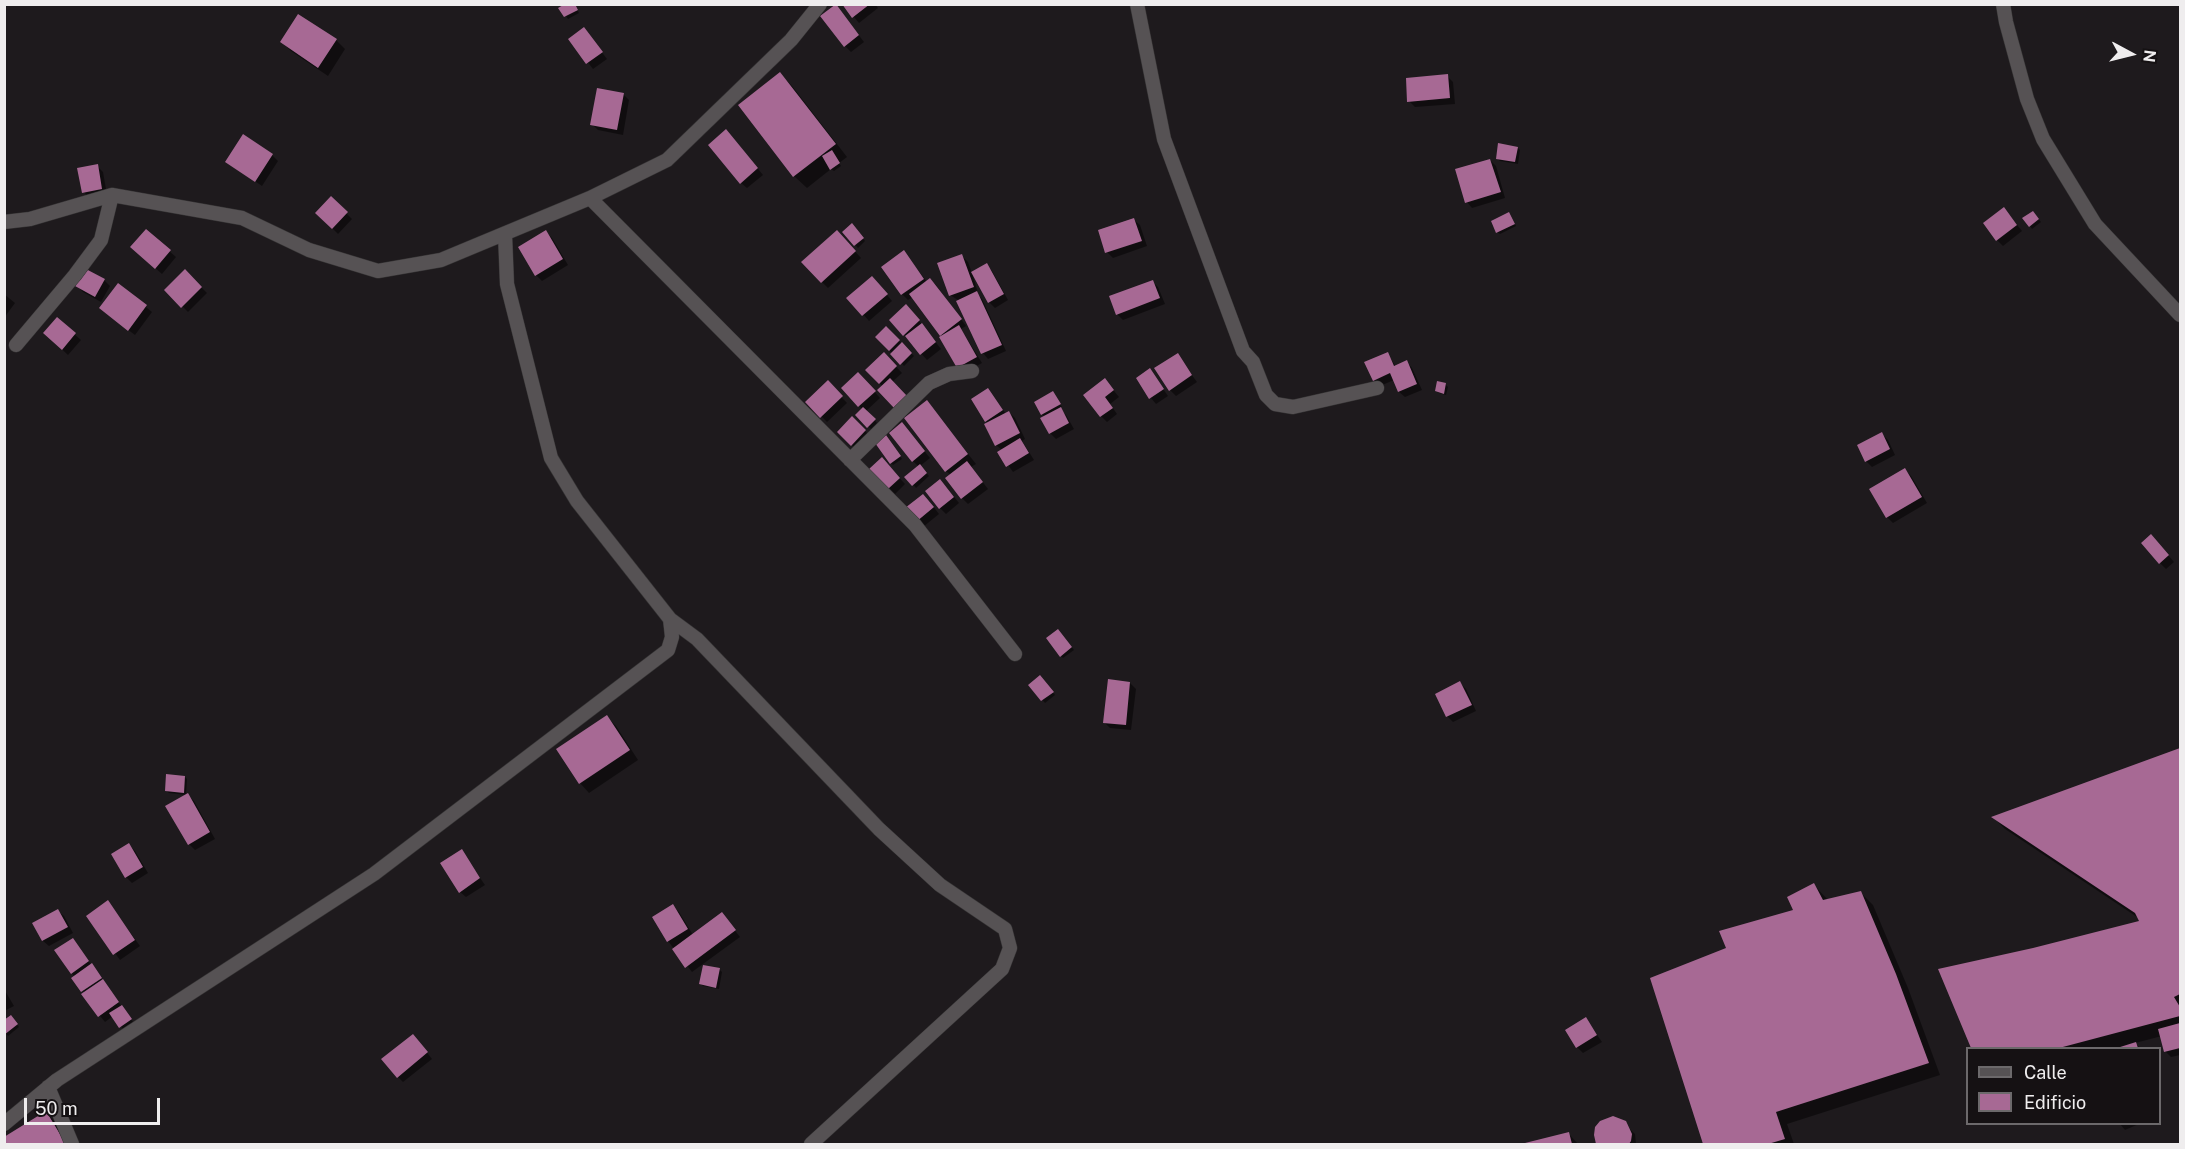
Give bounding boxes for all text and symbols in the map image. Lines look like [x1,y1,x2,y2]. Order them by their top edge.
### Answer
north arrow [2101,24,2161,84]
text: N [2139,49,2160,64]
legend [1966,1047,2161,1125]
text: Calle [2024,1062,2067,1083]
scale bar [27,1086,164,1124]
text: Edificio [2024,1092,2086,1113]
text: 50 m [35,1098,78,1119]

